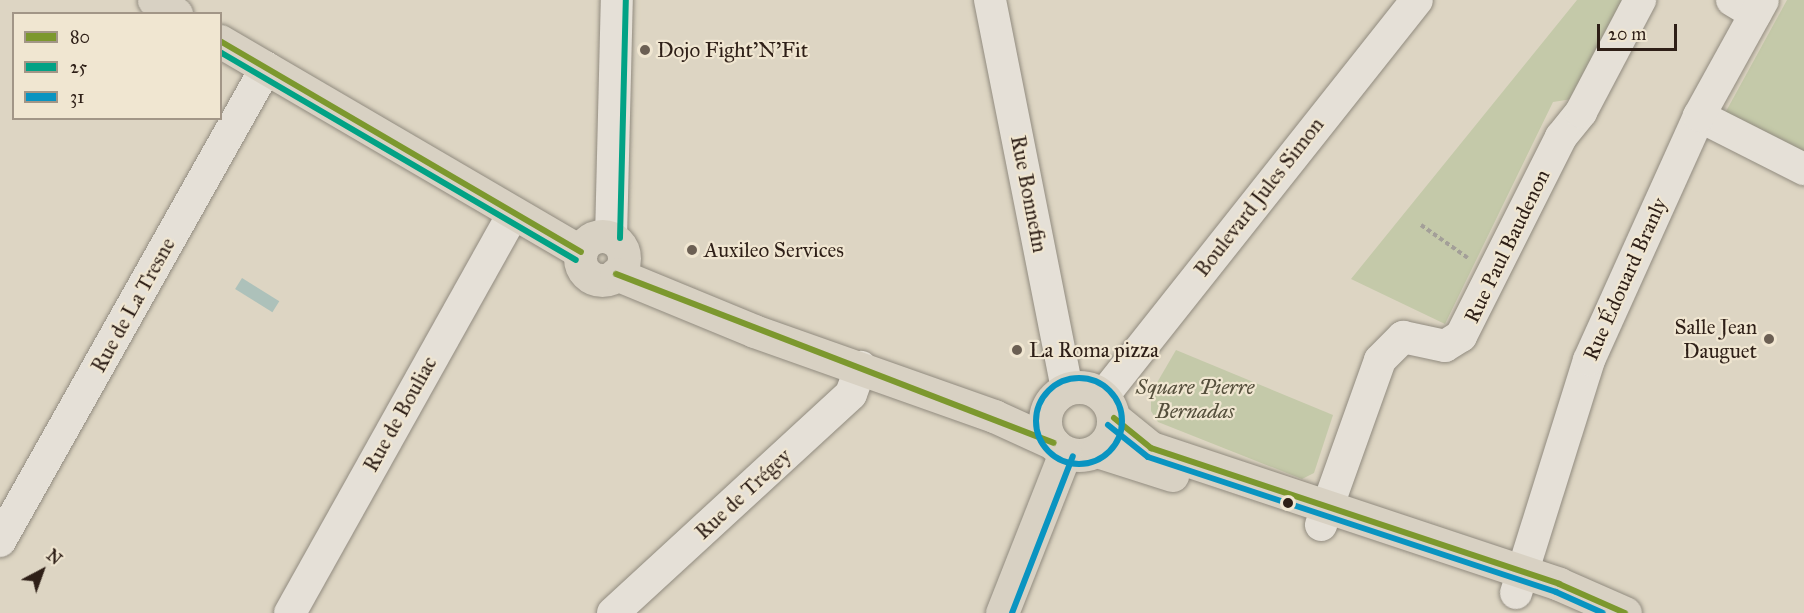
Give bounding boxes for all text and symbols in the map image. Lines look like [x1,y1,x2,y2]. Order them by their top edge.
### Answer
legend [12,12,222,120]
scale bar [1600,12,1680,50]
text: 20 m [1608,23,1646,45]
text: 80 [70,26,90,48]
place label: Dojo Fight'N'Fit [657,37,808,63]
marker: Dojo Fight'N'Fit [638,43,652,57]
text: 25 [70,56,87,78]
text: 31 [70,86,84,108]
street label: Boulevard Jules Simon [1189,112,1329,282]
street label: Rue Bonnefin [1005,133,1053,255]
street label: Rue Paul Baudenon [1459,165,1555,327]
street label: Rue Édouard Branly [1578,194,1672,364]
street label: Rue de La Tresne [86,233,180,377]
place label: Auxileo Services [704,237,844,263]
marker: Auxileo Services [685,243,699,257]
place label: Salle Jean Dauguet [1674,314,1757,364]
marker: Salle Jean Dauguet [1762,332,1776,346]
place label: La Roma pizza [1029,337,1159,363]
marker: La Roma pizza [1010,343,1024,357]
street label: Rue de Bouliac [358,352,442,476]
park label: Square Pierre Bernadas [1136,374,1254,424]
street label: Rue de Trégey [690,443,796,545]
unlabelled marker [1282,497,1294,509]
north arrow [12,541,72,601]
text: N [43,545,65,569]

